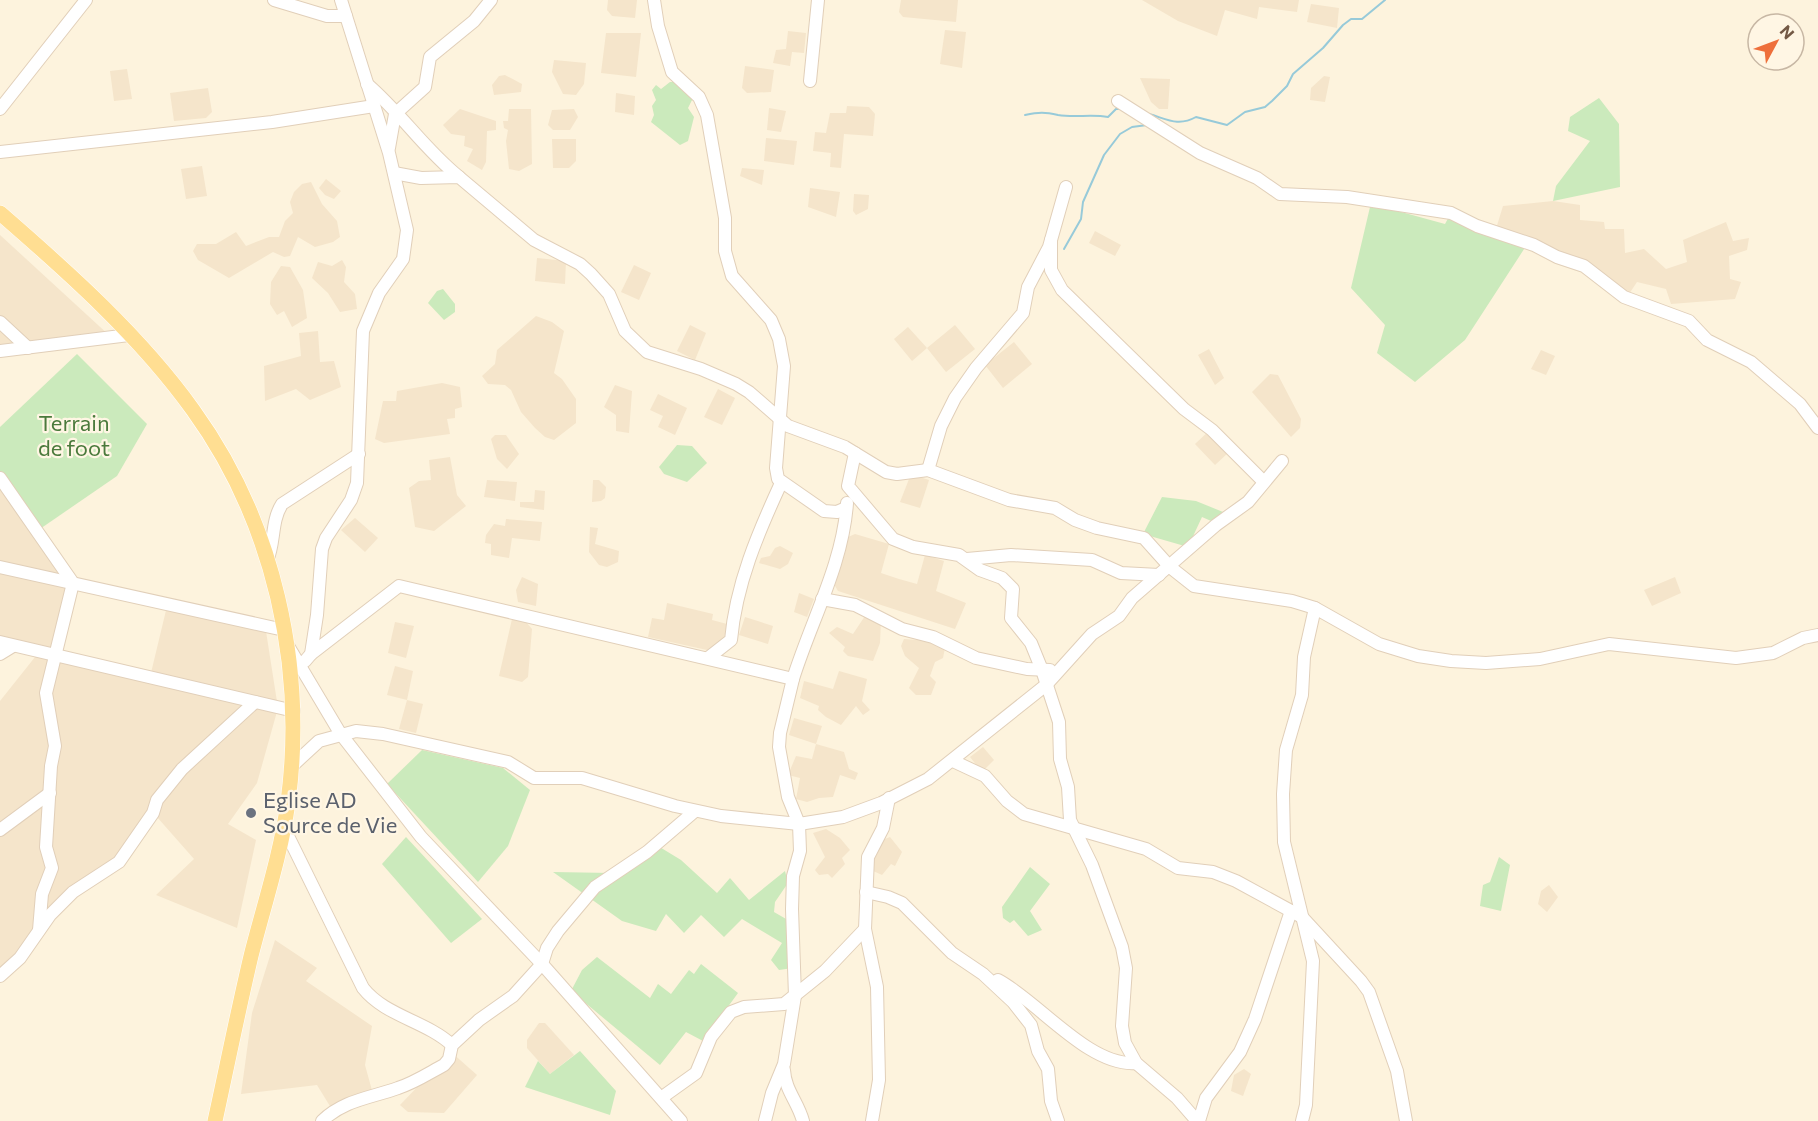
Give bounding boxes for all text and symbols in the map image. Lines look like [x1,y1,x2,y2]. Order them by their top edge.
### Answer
north arrow [1746,12,1806,72]
text: N [1777,21,1799,43]
park label: Terrain de foot [38,409,110,461]
place label: Eglise AD Source de Vie [263,786,397,838]
marker: Eglise AD Source de Vie [244,806,258,820]

